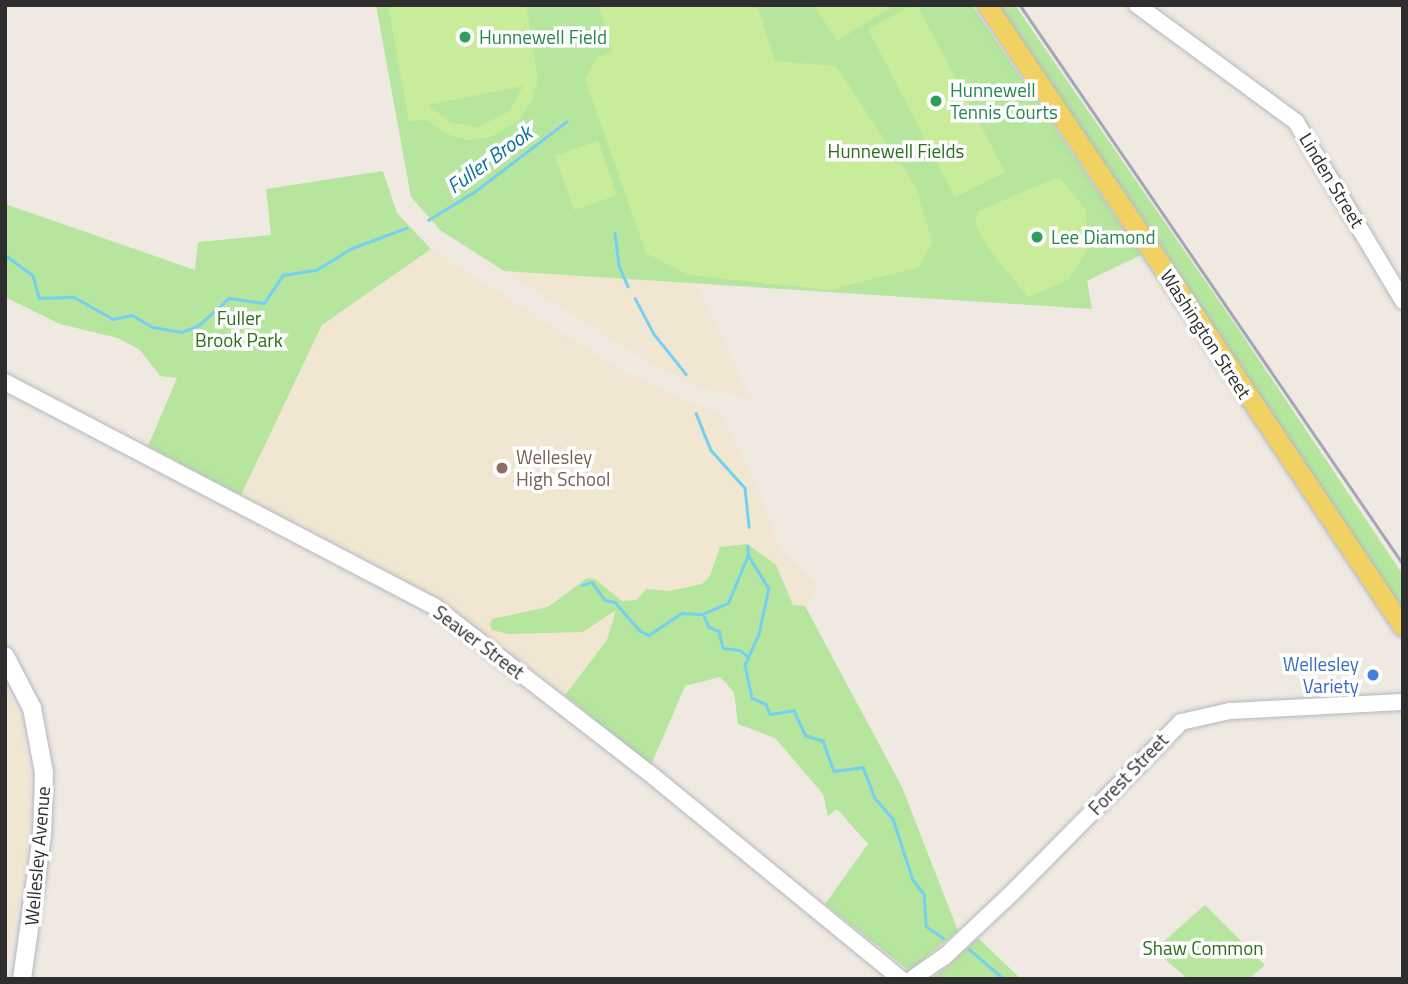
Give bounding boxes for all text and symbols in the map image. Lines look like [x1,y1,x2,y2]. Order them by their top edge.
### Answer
place label: Hunnewell Field [479,26,607,48]
marker: Hunnewell Field [457,29,473,45]
place label: Hunnewell Tennis Courts [950,79,1058,123]
marker: Hunnewell Tennis Courts [928,93,944,109]
water label: Fuller Brook [442,120,536,198]
street label: Linden Street [1295,128,1369,232]
park label: Hunnewell Fields [828,140,964,162]
place label: Lee Diamond [1051,226,1155,248]
marker: Lee Diamond [1029,229,1045,245]
street label: Washington Street [1156,265,1256,403]
park label: Fuller Brook Park [195,307,283,351]
place label: Wellesley High School [516,446,610,490]
marker: Wellesley High School [494,460,510,476]
street label: Seaver Street [429,601,529,683]
place label: Wellesley Variety [1283,653,1359,697]
marker: Wellesley Variety [1365,667,1381,683]
street label: Forest Street [1084,729,1172,819]
street label: Wellesley Avenue [20,785,54,927]
park label: Shaw Common [1143,937,1263,959]

